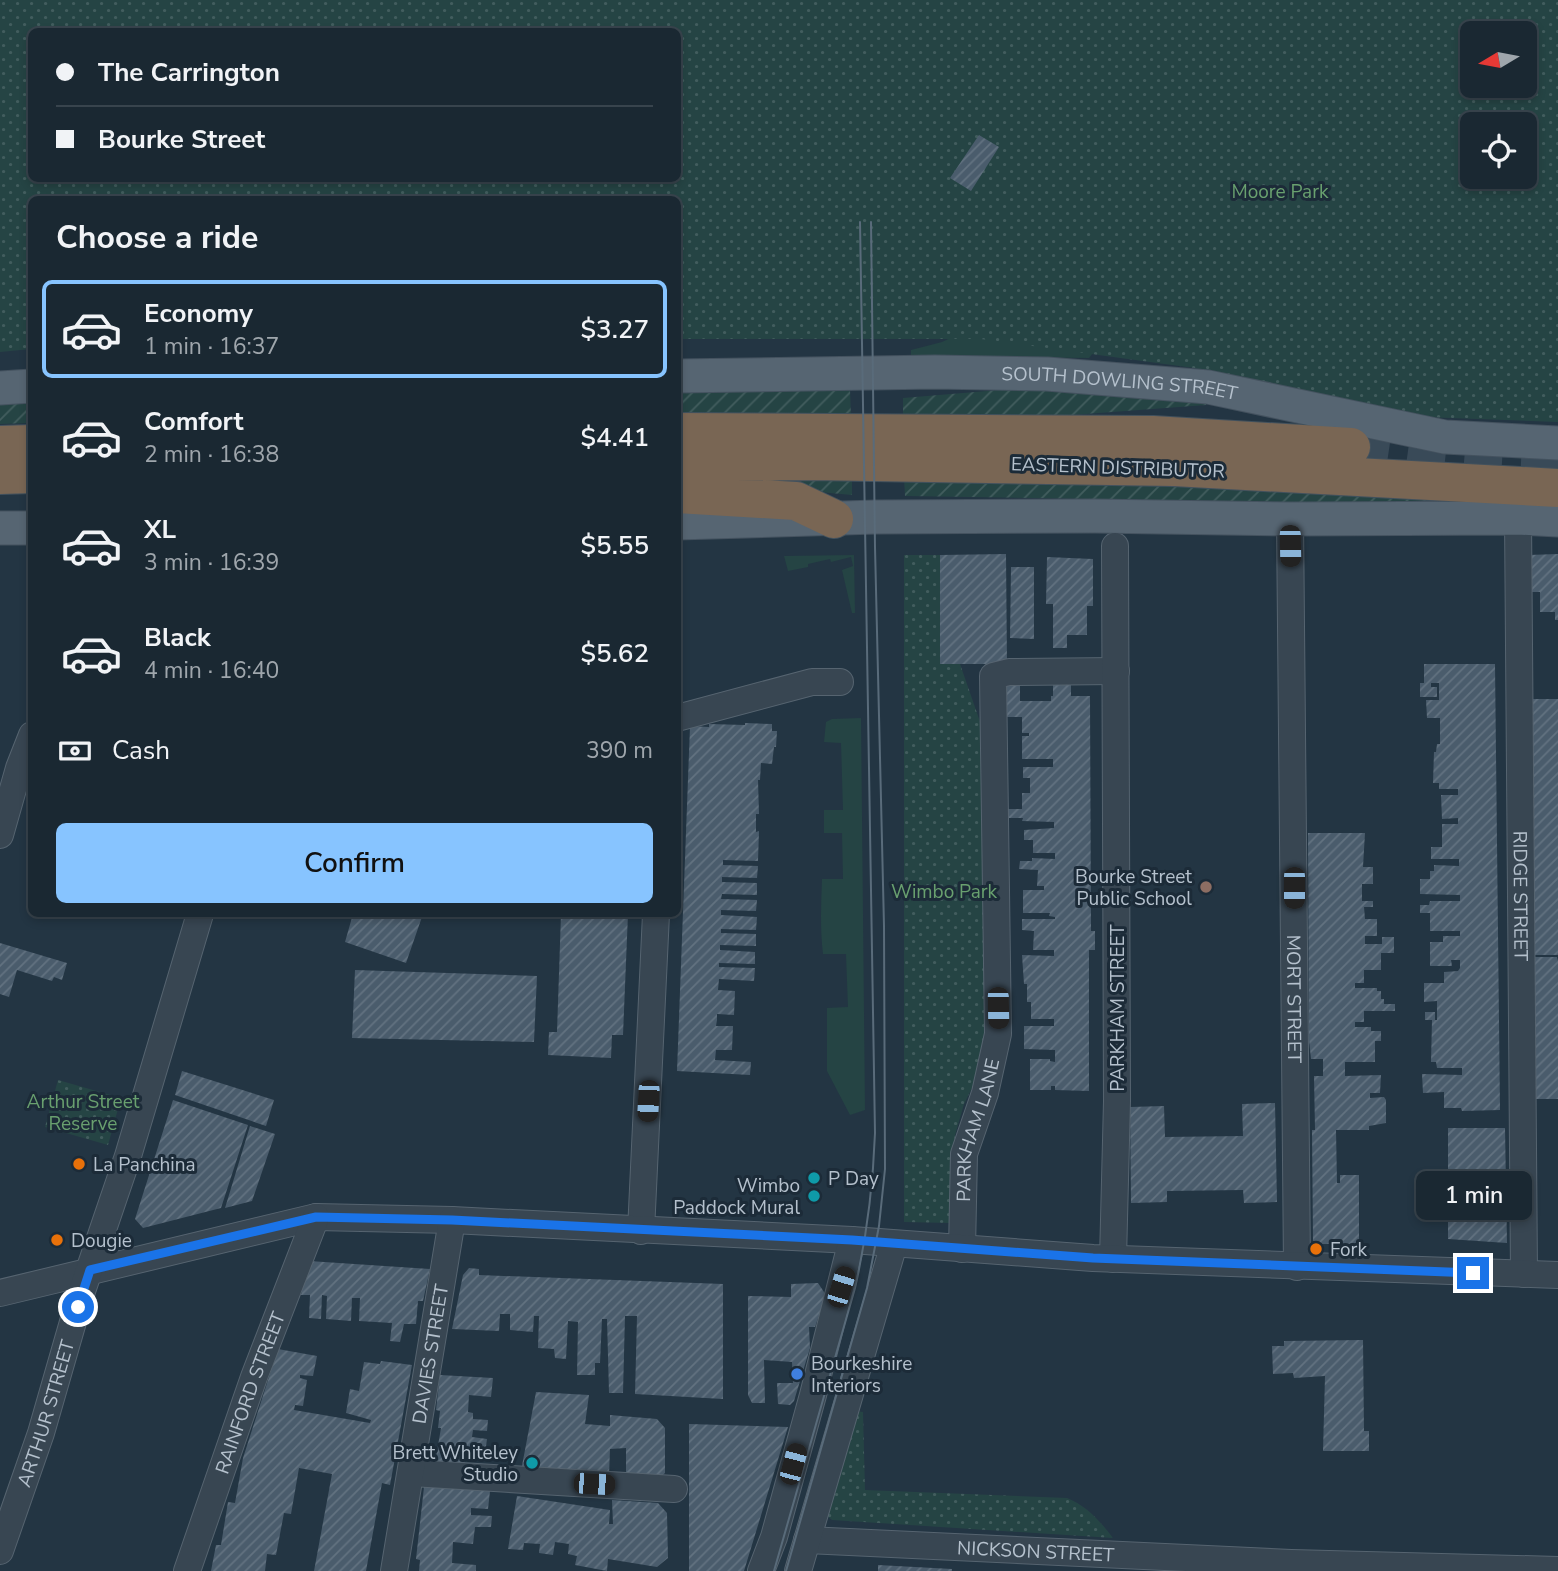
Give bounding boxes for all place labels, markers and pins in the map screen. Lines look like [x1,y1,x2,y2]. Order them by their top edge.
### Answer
place label: Bourke Street Public School [1075,864,1192,912]
marker: Bourke Street Public School [1198,879,1214,895]
place label: La Panchina [93,1152,196,1178]
marker: La Panchina [71,1156,87,1172]
place label: P Day [828,1166,879,1192]
marker: P Day [806,1170,822,1186]
place label: Wimbo Paddock Mural [673,1173,800,1221]
marker: Wimbo Paddock Mural [806,1188,822,1204]
place label: Dougie [71,1228,132,1254]
marker: Dougie [49,1232,65,1248]
place label: Fork [1330,1237,1367,1263]
marker: Fork [1308,1241,1324,1257]
place label: Bourkeshire Interiors [811,1351,912,1399]
marker: Bourkeshire Interiors [789,1366,805,1382]
place label: Brett Whiteley Studio [392,1440,518,1488]
marker: Brett Whiteley Studio [524,1455,540,1471]

